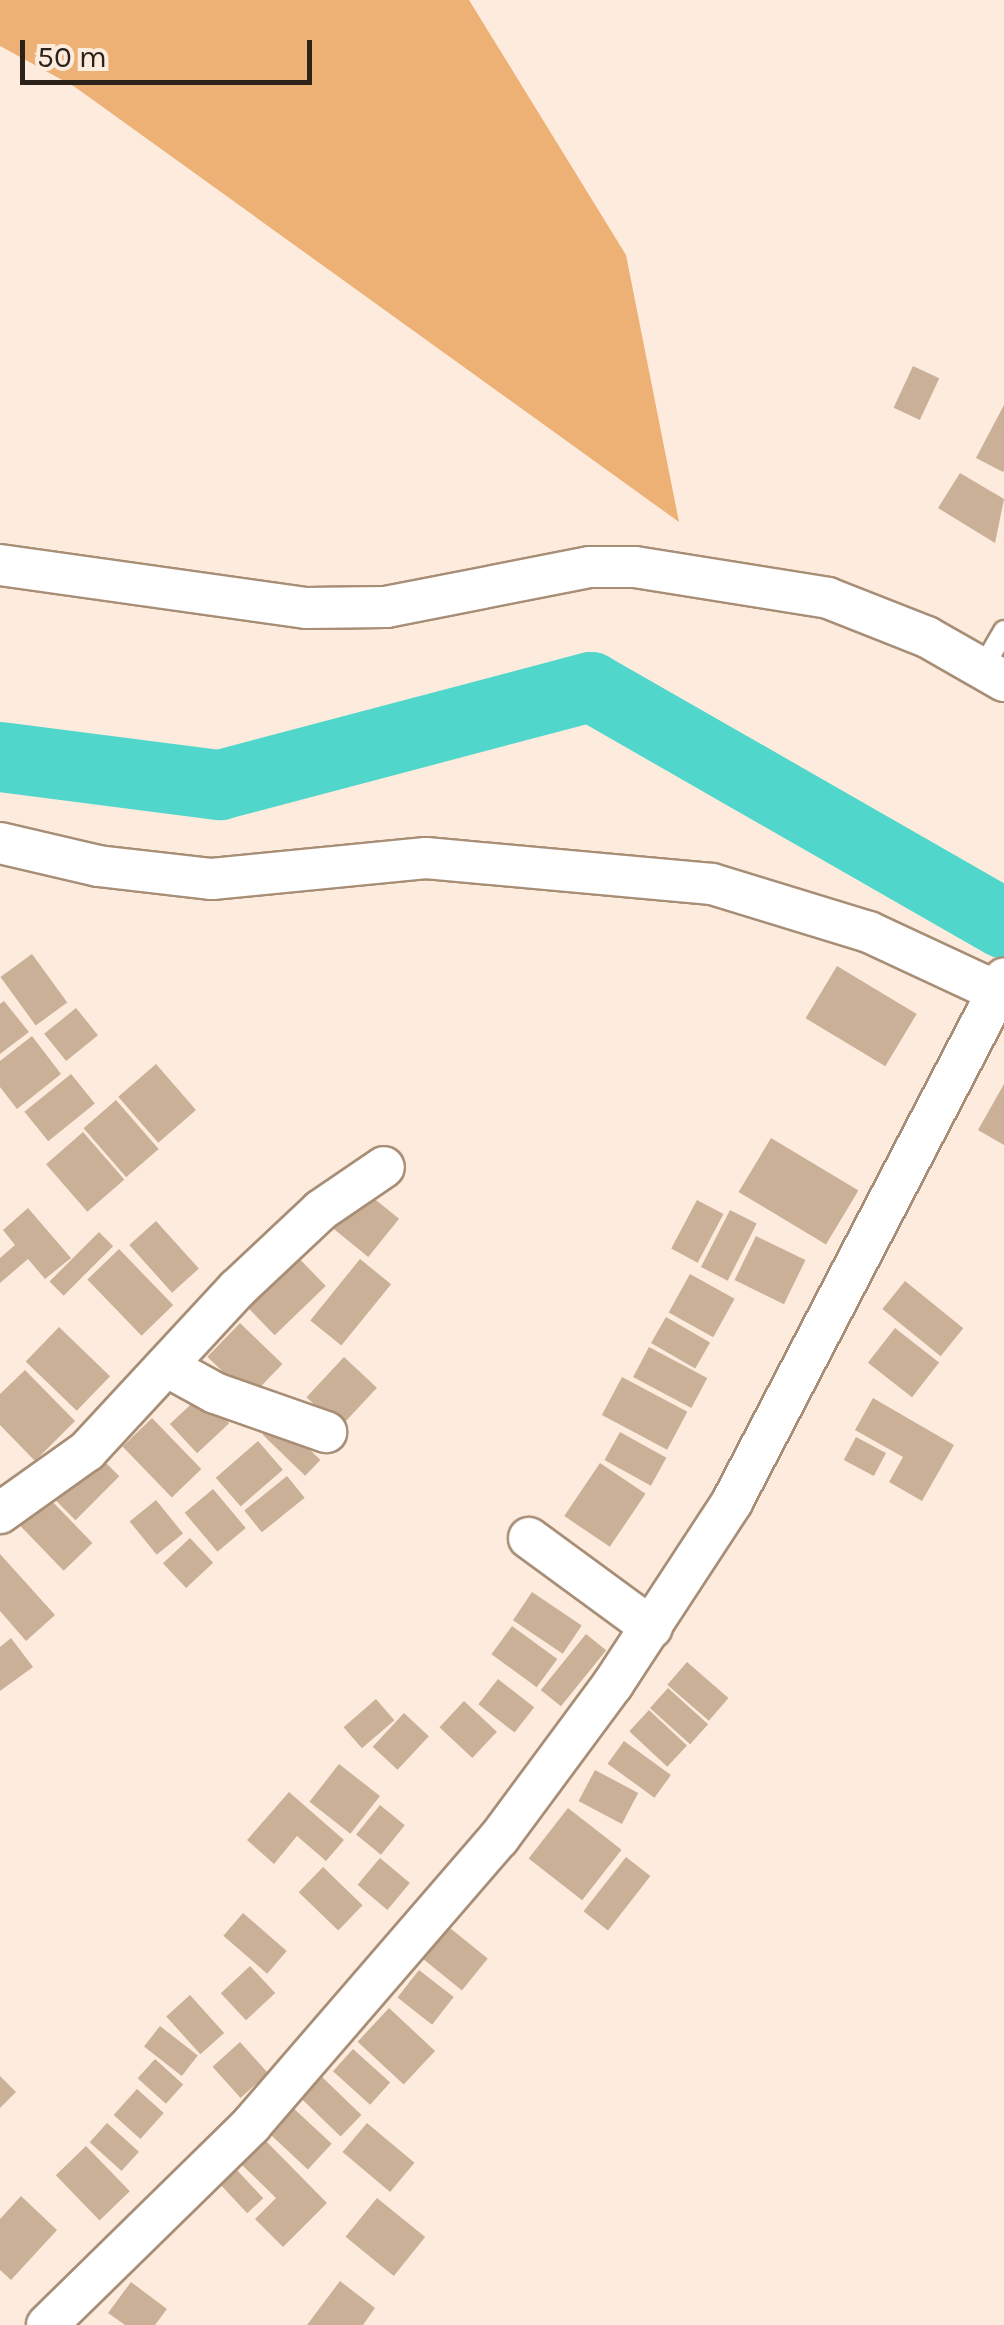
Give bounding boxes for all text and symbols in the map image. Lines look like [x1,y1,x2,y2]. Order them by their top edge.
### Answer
scale bar [25,20,318,82]
text: 50 m [37,39,107,75]

